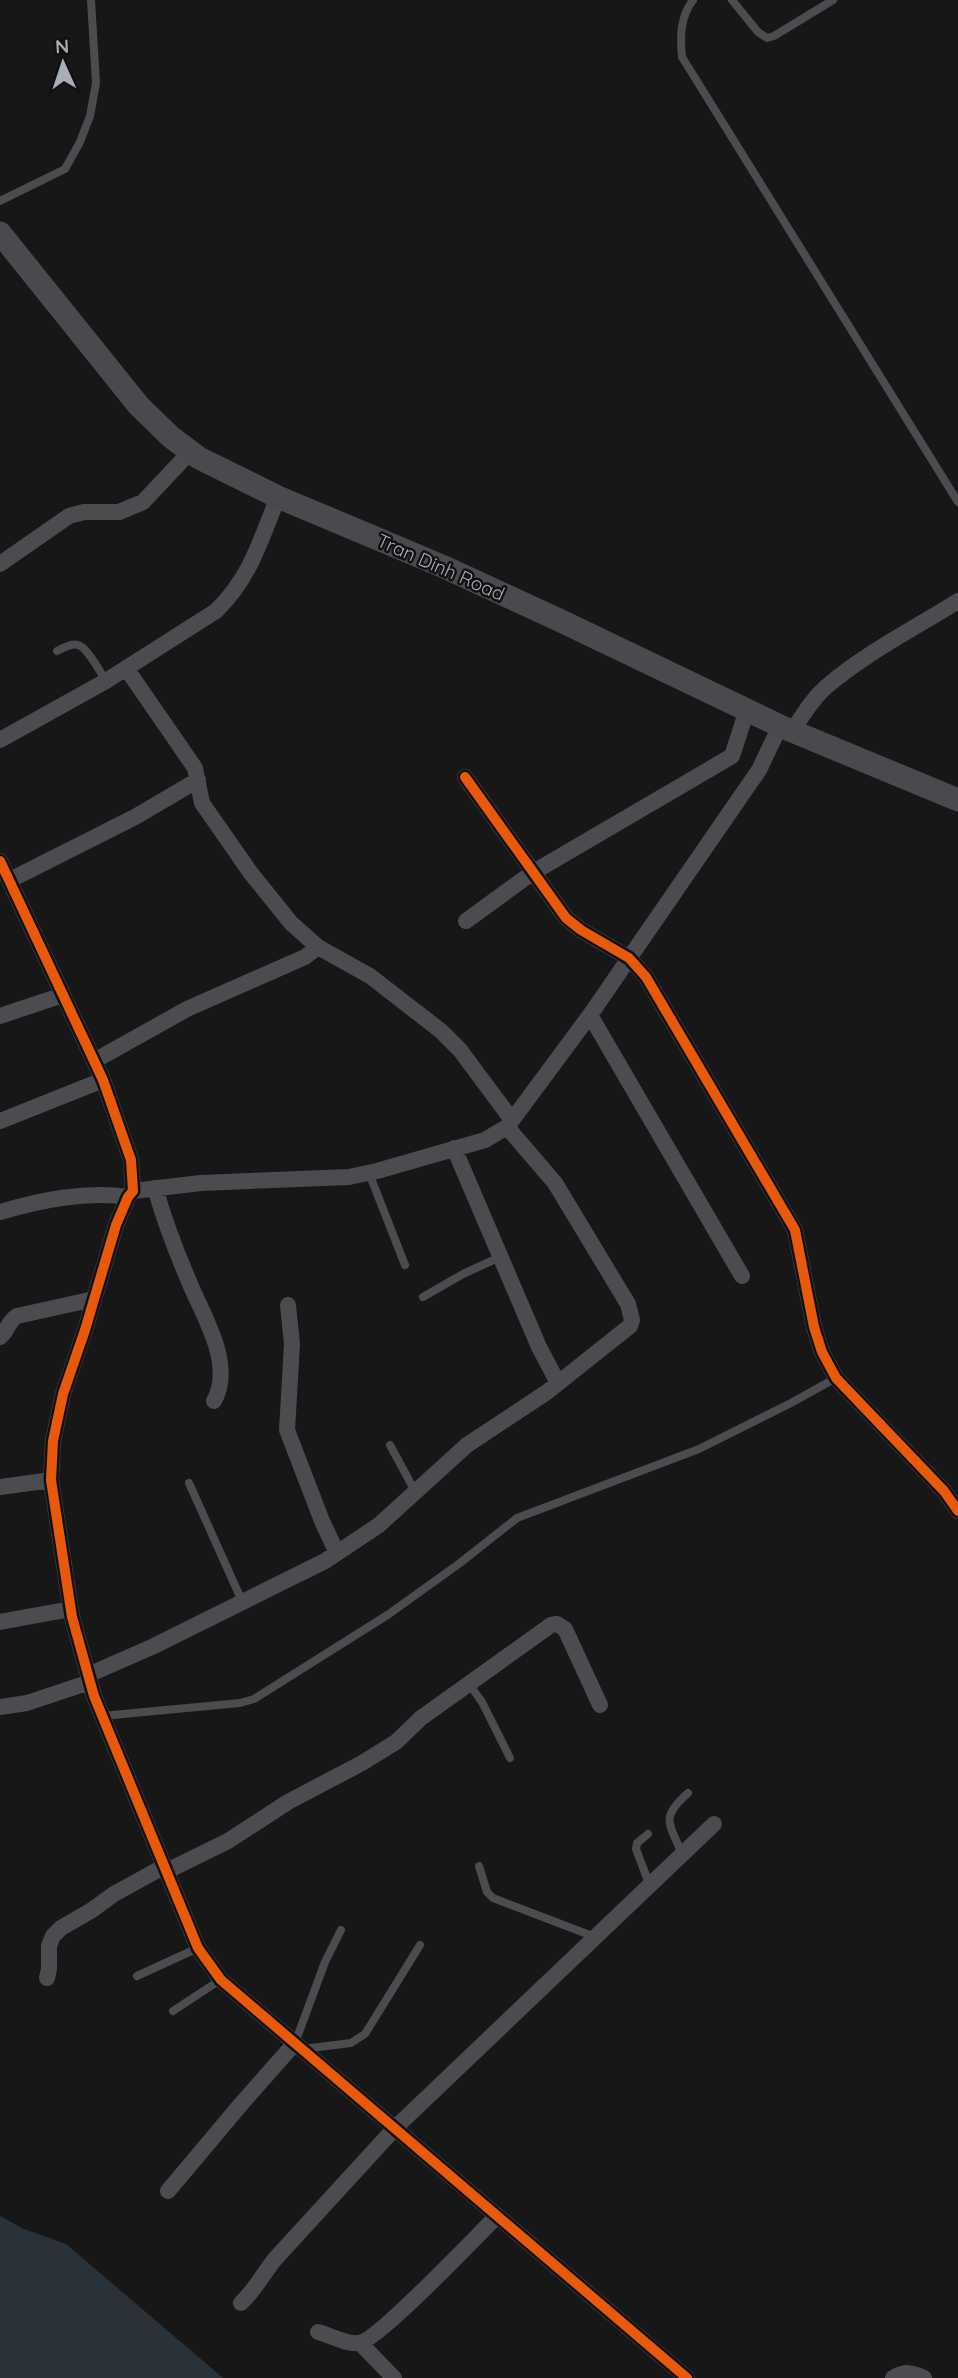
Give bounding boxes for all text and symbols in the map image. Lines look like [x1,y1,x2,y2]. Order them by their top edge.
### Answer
north arrow [28,28,98,98]
text: N [55,34,70,58]
street label: Tran Dinh Road [374,528,508,606]

